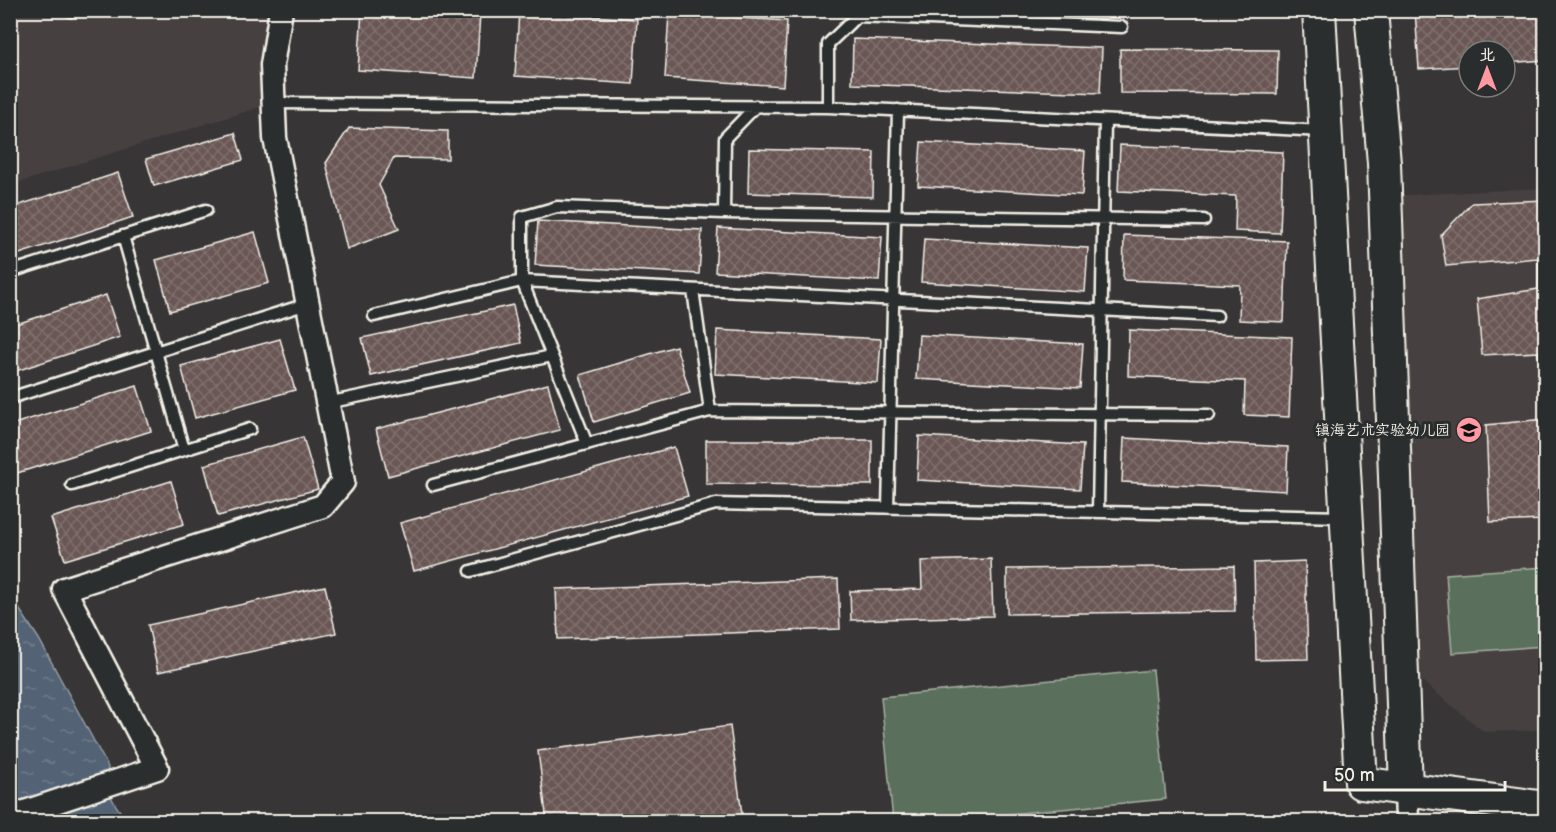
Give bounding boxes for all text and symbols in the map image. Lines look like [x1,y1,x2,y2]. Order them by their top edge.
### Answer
north arrow [1457,39,1517,99]
text: 北 [1479,46,1495,65]
school or university icon: 镇海艺术实验幼儿园 [1454,415,1484,445]
place label: 镇海艺术实验幼儿园 [1315,421,1450,440]
scale bar [1325,754,1505,792]
text: 50 m [1334,765,1375,786]

